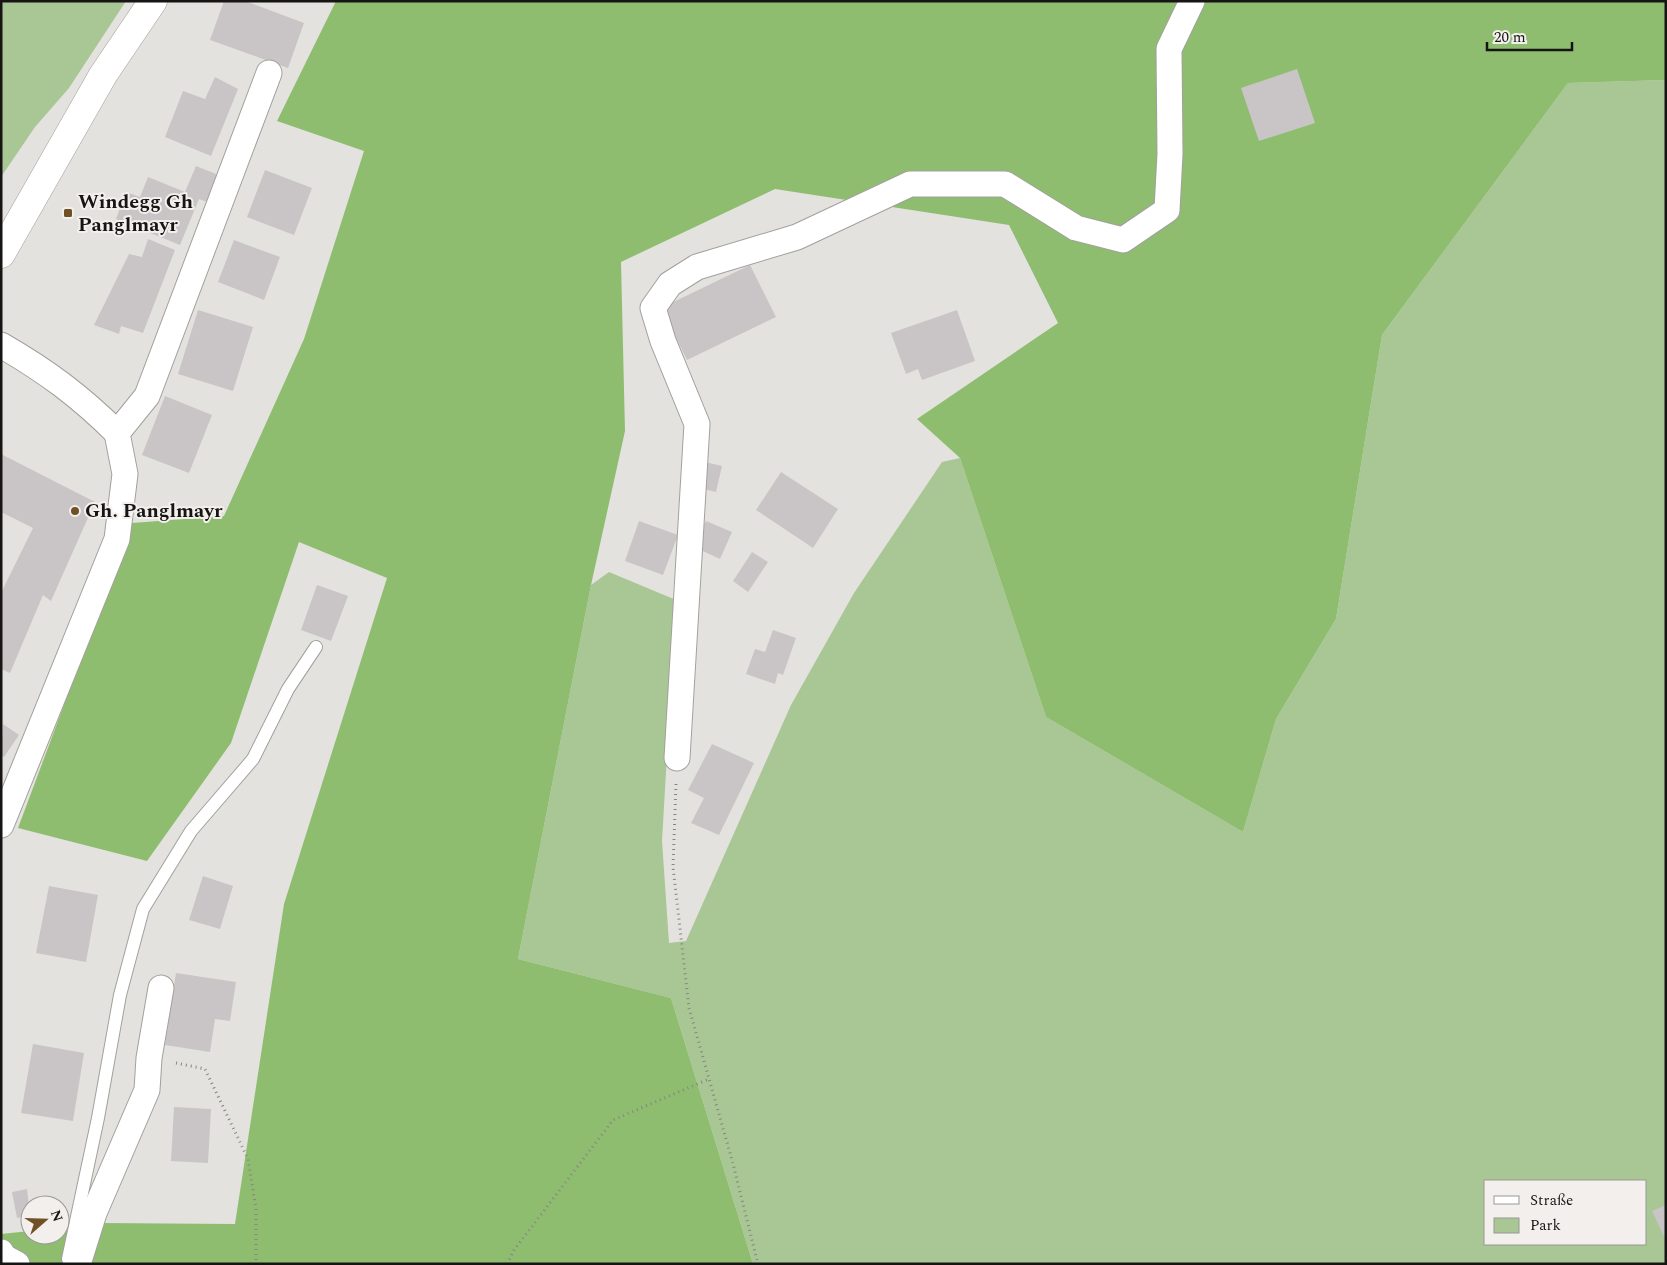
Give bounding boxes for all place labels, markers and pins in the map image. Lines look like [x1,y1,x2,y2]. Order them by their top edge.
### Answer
place label: Windegg Gh Panglmayr [78,187,193,240]
marker: Windegg Gh Panglmayr [62,207,74,219]
place label: Gh. Panglmayr [85,496,223,526]
marker: Gh. Panglmayr [69,505,81,517]

